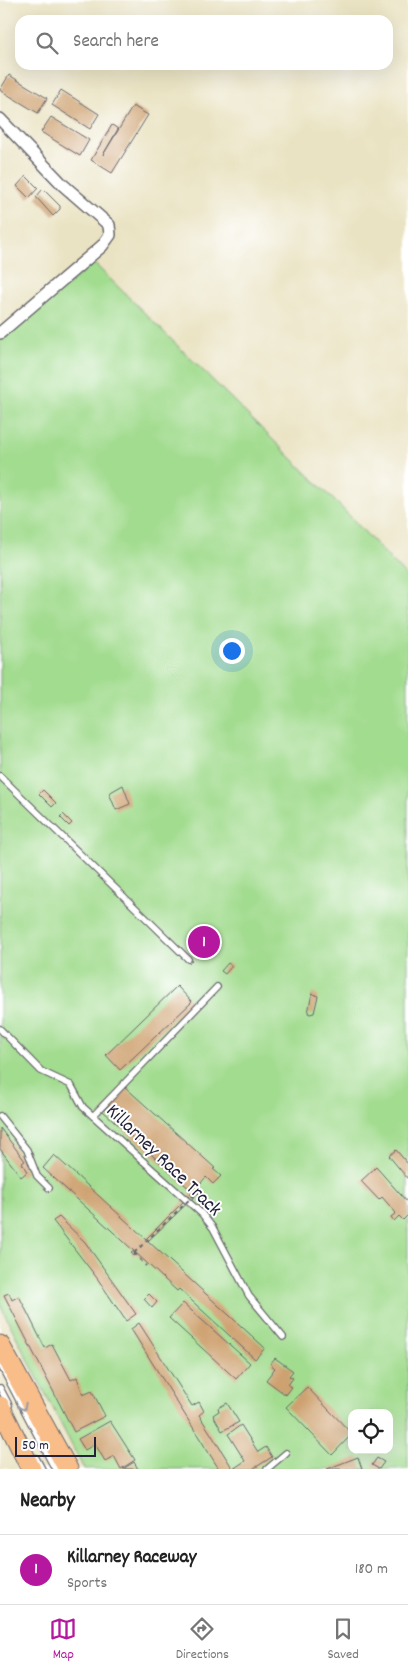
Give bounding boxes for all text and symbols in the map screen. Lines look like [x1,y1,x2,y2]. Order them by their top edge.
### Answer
search box [15,15,393,70]
icon: search [33,29,61,57]
text: Search here [73,29,159,56]
your location [219,638,245,664]
pin: 1 [188,923,220,961]
street label: Killarney Race Track [99,1098,227,1224]
one-way arrow [16,1402,26,1411]
map controls [348,1409,393,1454]
button: locate [348,1409,393,1454]
scale bar [15,1434,96,1457]
text: 50 m [22,1436,49,1456]
text: Nearby [20,1487,75,1517]
text: Killarney Raceway [67,1545,196,1572]
text: 1 [34,1558,38,1581]
text: 180 m [355,1558,388,1581]
text: Sports [67,1572,107,1595]
tab: Map [49,1615,77,1665]
tab: Directions [176,1615,229,1665]
tab: Saved [327,1615,359,1665]

